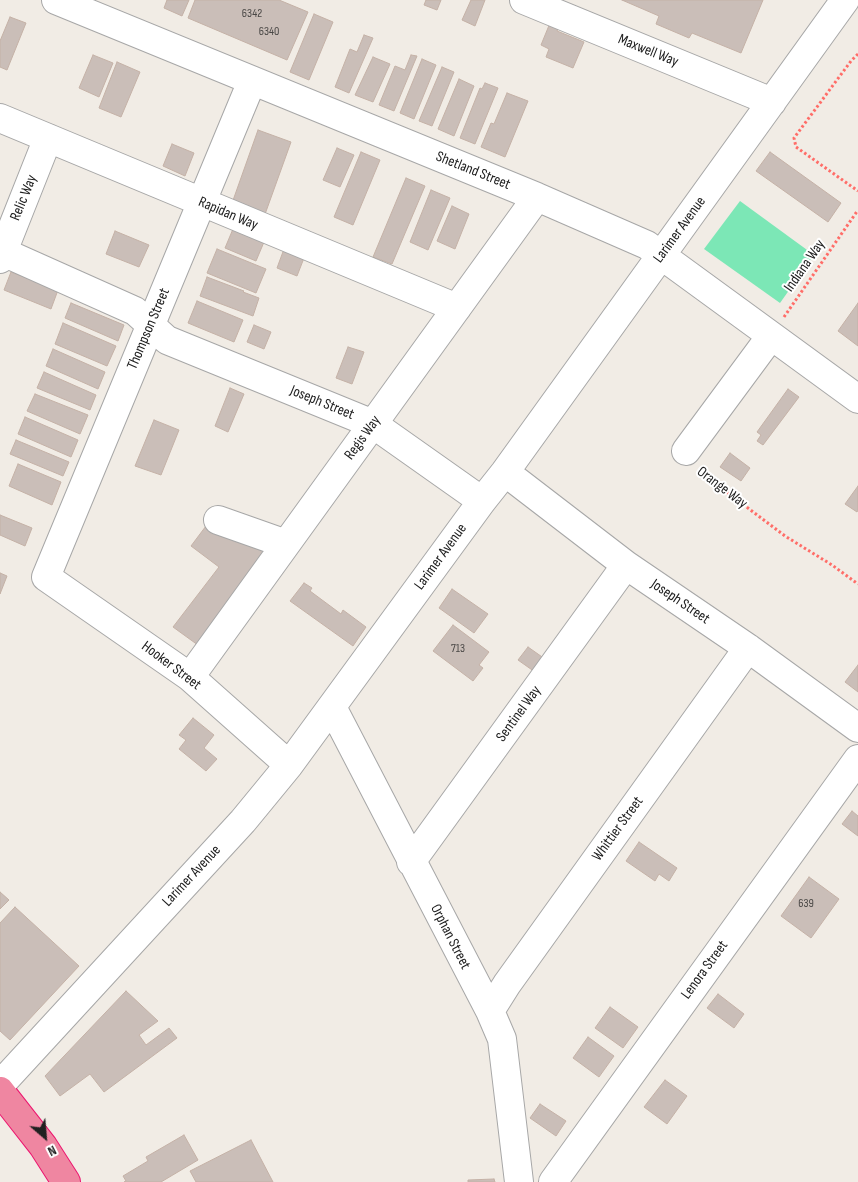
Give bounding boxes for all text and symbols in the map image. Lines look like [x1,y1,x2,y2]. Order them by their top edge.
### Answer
house number: 6342 [242,7,262,21]
house number: 6340 [259,25,279,39]
street label: Maxwell Way [615,31,681,71]
street label: Shetland Street [433,148,513,194]
street label: Relic Way [7,172,41,224]
street label: Rapidan Way [195,193,261,235]
street label: Larimer Avenue [650,193,710,267]
street label: Indiana Way [781,236,829,296]
street label: Thompson Street [124,286,174,372]
street label: Joseph Street [287,382,357,424]
street label: Regis Way [341,412,385,464]
street label: Orange Way [693,463,751,513]
street label: Larimer Avenue [411,520,471,594]
street label: Joseph Street [647,576,713,628]
street label: Hooker Street [138,638,204,694]
house number: 713 [451,642,465,656]
street label: Sentinel Way [493,683,545,745]
street label: Whittier Street [589,793,647,865]
street label: Larimer Avenue [159,842,225,910]
house number: 639 [798,897,814,911]
street label: Orphan Street [426,901,474,973]
street label: Lenora Street [678,937,732,1003]
north arrow [20,1112,70,1162]
text: N [45,1142,59,1160]

